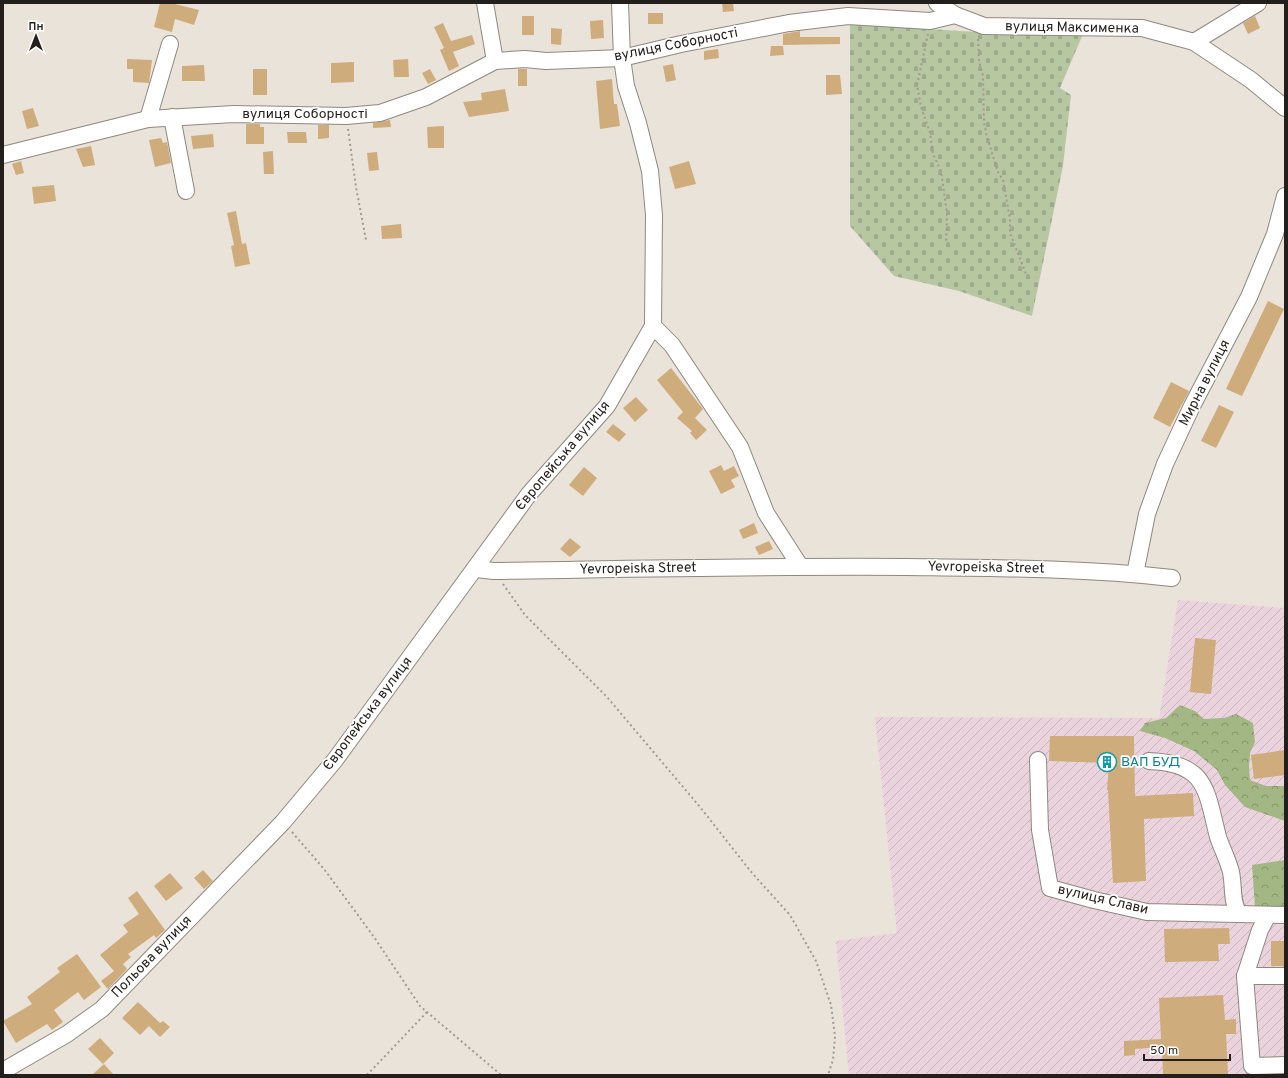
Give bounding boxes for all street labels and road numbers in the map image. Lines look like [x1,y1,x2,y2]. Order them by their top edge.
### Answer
street label: вулиця Максименка [1005,18,1139,38]
street label: вулиця Соборності [613,25,739,65]
street label: вулиця Соборності [242,106,368,123]
street label: Мирна вулиця [1176,337,1234,429]
street label: Європейська вулиця [512,398,614,514]
street label: Yevropeiska Street [927,558,1045,578]
street label: Yevropeiska Street [579,559,697,579]
street label: Європейська вулиця [320,654,416,774]
street label: вулиця Слави [1056,881,1150,919]
street label: Польова вулиця [108,912,196,1002]

